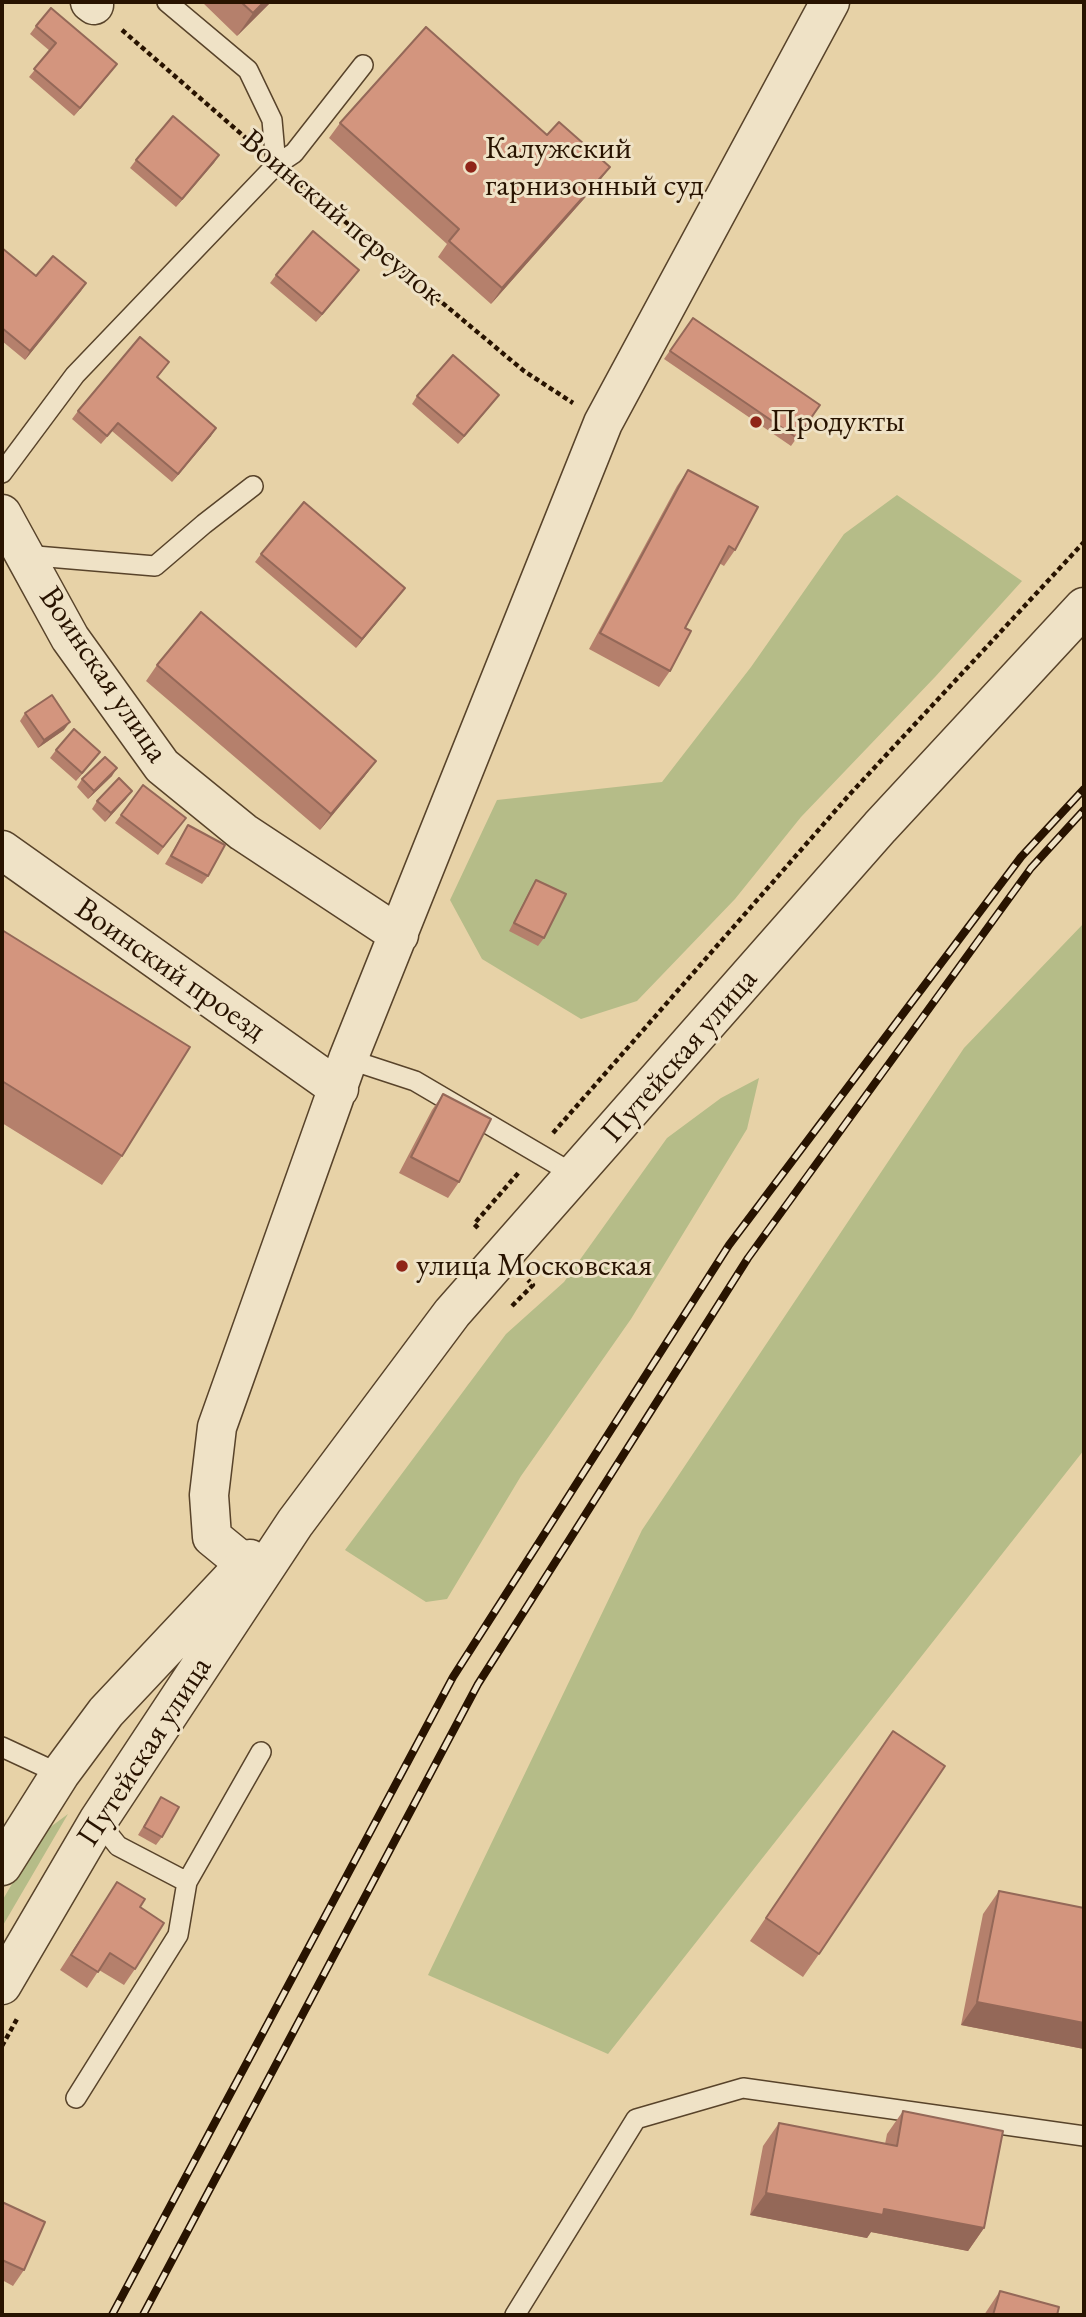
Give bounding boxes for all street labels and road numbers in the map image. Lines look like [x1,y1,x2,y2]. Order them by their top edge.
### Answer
street label: Воинский переулок [233,122,451,314]
street label: Воинская улица [30,580,176,770]
street label: Воинский проезд [67,890,273,1050]
street label: Путейская улица [594,961,766,1151]
street label: Путейская улица [69,1650,221,1854]

